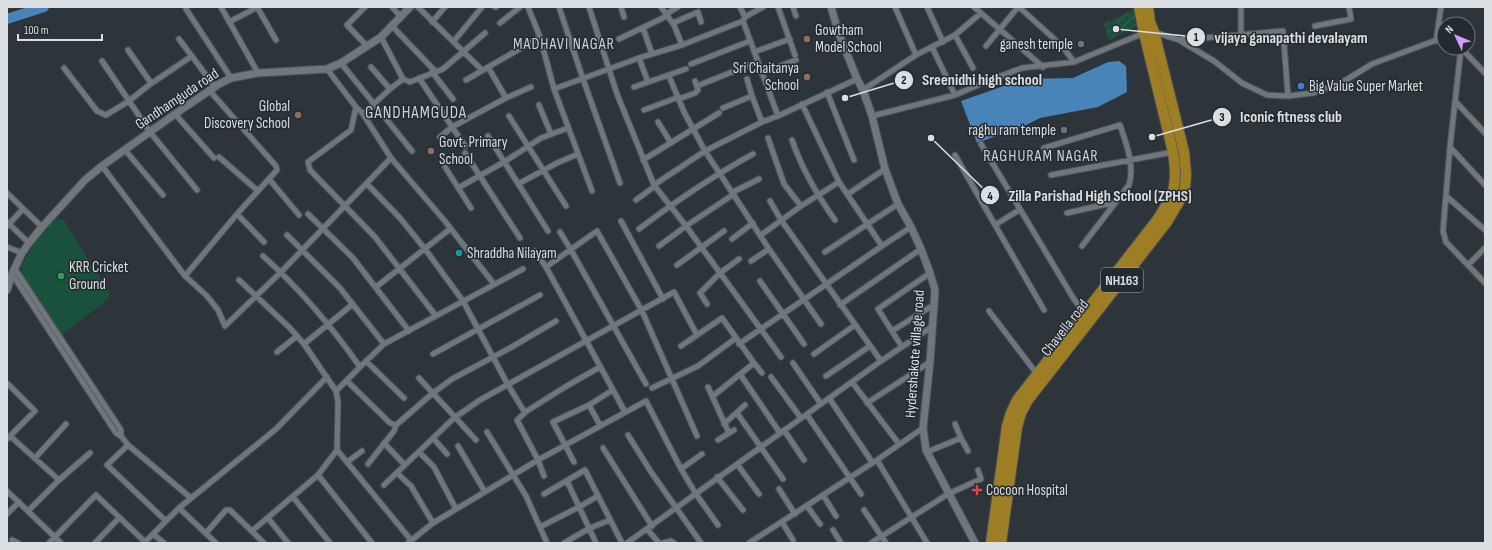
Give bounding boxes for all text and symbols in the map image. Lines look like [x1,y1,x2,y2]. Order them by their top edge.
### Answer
scale bar [18,16,102,42]
north arrow [1436,16,1476,56]
place label: Gowtham Model School [815,21,882,57]
text: 100 m [24,23,49,38]
callout: vijaya ganapathi devalayam [1186,23,1375,51]
text: N [1442,23,1456,36]
text: vijaya ganapathi devalayam [1214,29,1368,48]
text: 1 [1194,30,1199,45]
marker: Gowtham Model School [802,34,812,44]
district label: MADHAVI NAGAR [513,35,615,54]
place label: ganesh temple [1000,35,1073,54]
marker: ganesh temple [1076,39,1086,49]
place label: Sri Chaitanya School [733,59,799,95]
street label: Gandhamguda road [132,64,222,134]
callout: Sreenidhi high school [894,66,1050,94]
text: Sreenidhi high school [922,71,1042,90]
marker: Sri Chaitanya School [802,72,812,82]
text: 2 [901,73,907,88]
place label: Big Value Super Market [1309,77,1423,96]
marker: Big Value Super Market [1296,81,1306,91]
place label: Global Discovery School [204,97,290,133]
district label: GANDHAMGUDA [365,103,467,123]
callout: Iconic fitness club [1212,103,1350,131]
text: Iconic fitness club [1240,108,1342,127]
marker: Global Discovery School [293,110,303,120]
text: 3 [1219,110,1225,125]
place label: raghu ram temple [968,121,1056,140]
marker: raghu ram temple [1059,125,1069,135]
place label: Govt. Primary School [439,133,508,169]
marker: Govt. Primary School [426,146,436,156]
district label: RAGHURAM NAGAR [983,147,1099,166]
callout: Zilla Parishad High School (ZPHS) [980,181,1200,209]
text: Zilla Parishad High School (ZPHS) [1008,187,1192,206]
text: 4 [987,189,993,204]
place label: Shraddha Nilayam [467,244,557,263]
marker: Shraddha Nilayam [454,248,464,258]
place label: KRR Cricket Ground [69,258,129,294]
road number: NH163 [1101,268,1143,292]
marker: KRR Cricket Ground [56,271,66,281]
street label: Hydershakote village road [901,289,929,419]
street label: Chavella road [1037,296,1093,360]
place label: Cocoon Hospital [986,481,1068,500]
marker: Cocoon Hospital [971,484,983,496]

